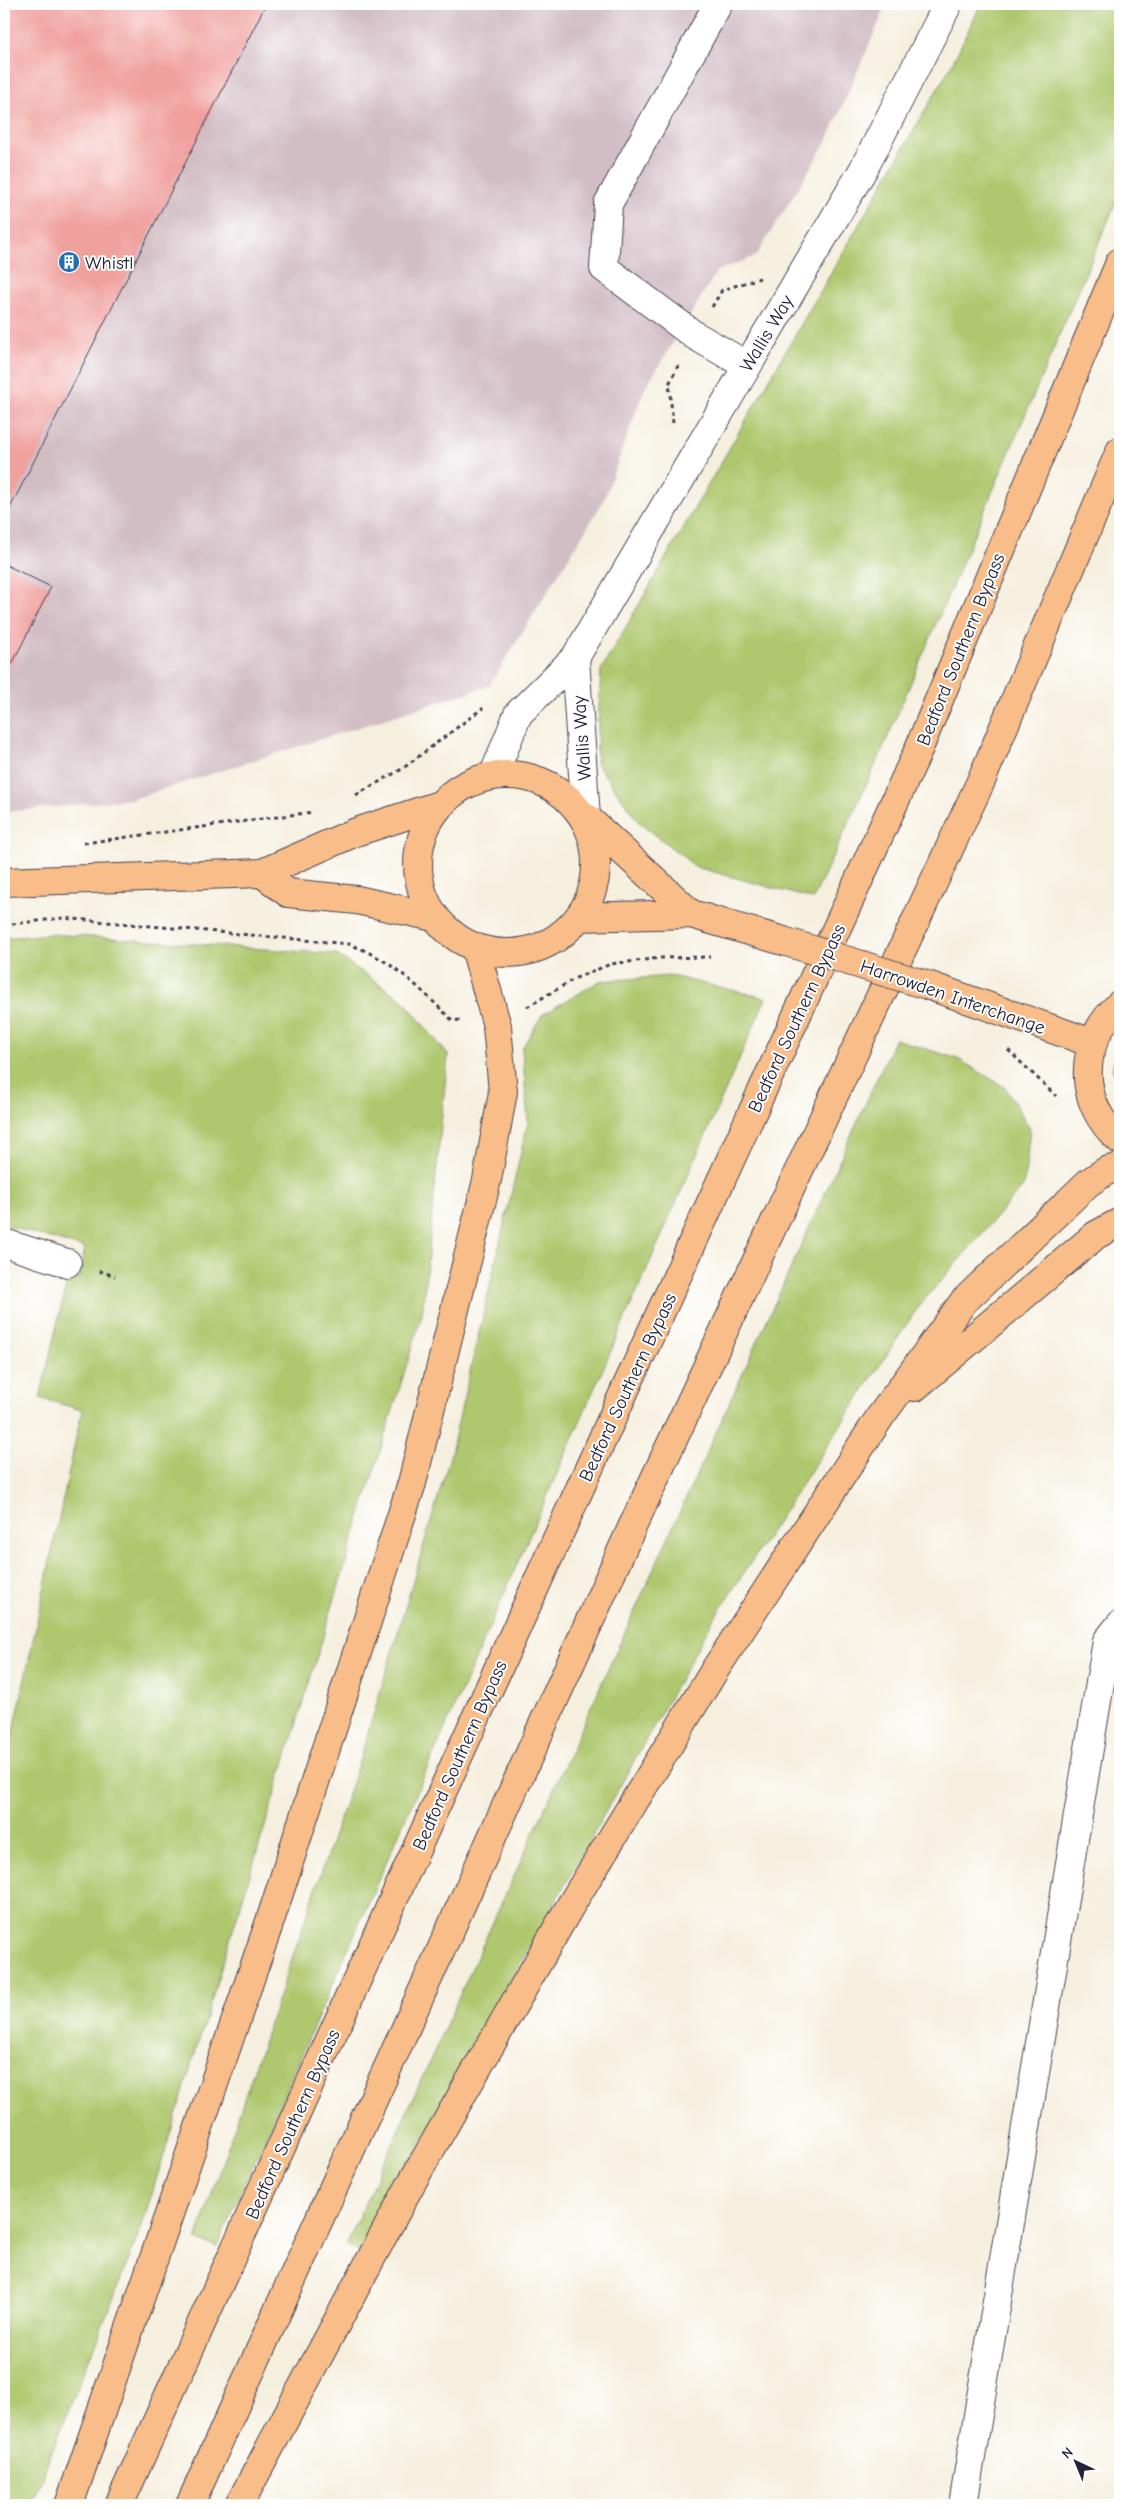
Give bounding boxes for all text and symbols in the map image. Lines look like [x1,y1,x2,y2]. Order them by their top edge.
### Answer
building icon: Whistl [57,250,81,274]
place label: Whistl [85,252,133,274]
street label: Wallis Way [735,291,799,376]
street label: Bedford Southern Bypass [912,550,1010,749]
street label: Wallis Way [568,694,596,781]
street label: Bedford Southern Bypass [744,921,850,1116]
street label: Harrowden Interchange [857,955,1048,1039]
street label: Bedford Southern Bypass [575,1290,681,1485]
street label: Bedford Southern Bypass [408,1657,512,1854]
street label: Bedford Southern Bypass [241,2026,345,2223]
north arrow [1052,2436,1102,2486]
text: N [1058,2444,1077,2462]

